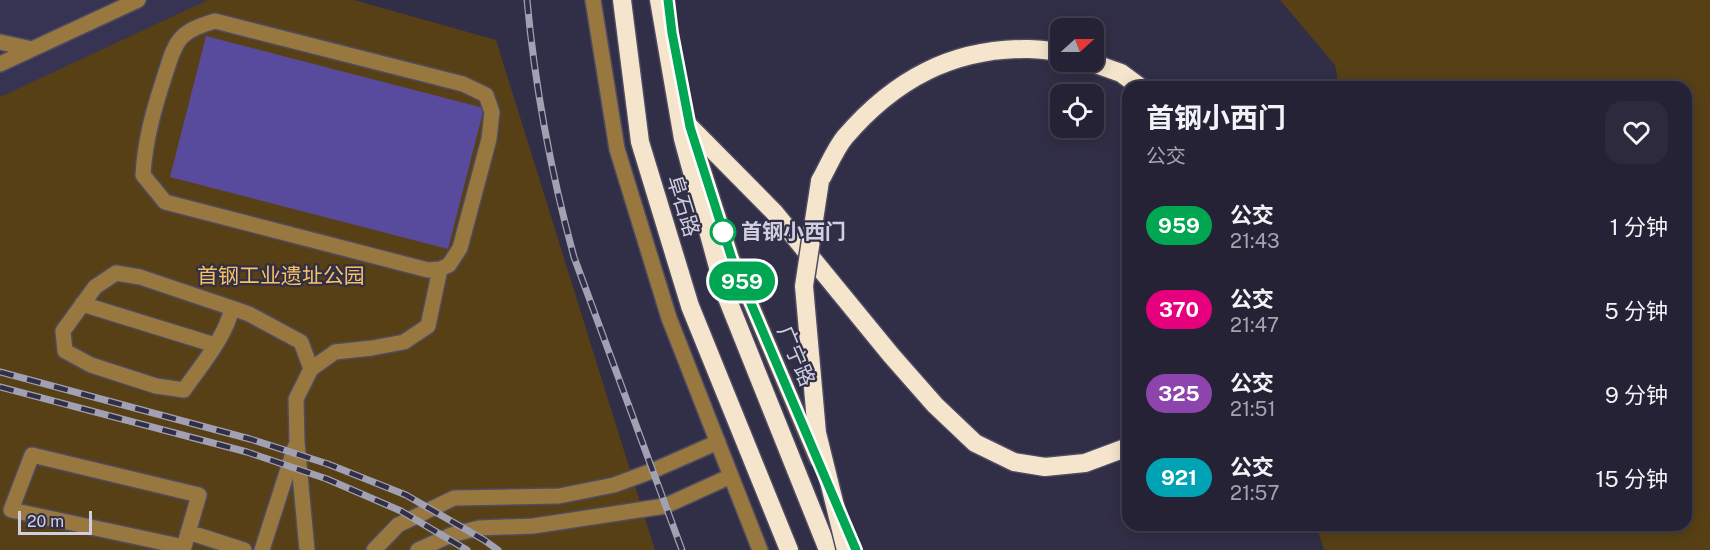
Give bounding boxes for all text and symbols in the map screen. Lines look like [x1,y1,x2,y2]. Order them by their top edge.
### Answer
north arrow [1050,18,1104,72]
map controls [1050,18,1104,138]
button: locate [1050,84,1104,138]
text: 首钢小西门 [1146,101,1286,134]
button: heart [1605,101,1668,164]
text: 公交 [1146,144,1186,168]
street label: 阜石路 [662,172,705,240]
text: 公交 [1230,202,1274,228]
text: 959 [1158,213,1200,238]
text: 1 分钟 [1610,214,1668,240]
marker: 首钢小西门 [710,219,736,245]
place label: 首钢小西门 [741,219,846,244]
text: 21:43 [1230,229,1280,253]
line badge: 959 [708,262,777,300]
park label: 首钢工业遗址公园 [197,263,365,288]
text: 959 [721,269,763,294]
text: 公交 [1230,286,1274,312]
text: 370 [1159,297,1199,322]
text: 5 分钟 [1605,298,1668,324]
text: 21:47 [1230,313,1279,337]
street label: 广宁路 [773,322,820,390]
text: 公交 [1230,370,1274,396]
text: 325 [1158,381,1200,406]
text: 9 分钟 [1605,382,1668,408]
text: 21:51 [1230,397,1276,421]
text: 公交 [1230,454,1274,480]
text: 921 [1161,465,1197,490]
text: 15 分钟 [1596,466,1668,492]
text: 21:57 [1230,481,1279,505]
scale bar [18,508,92,536]
text: 20 m [27,512,64,531]

